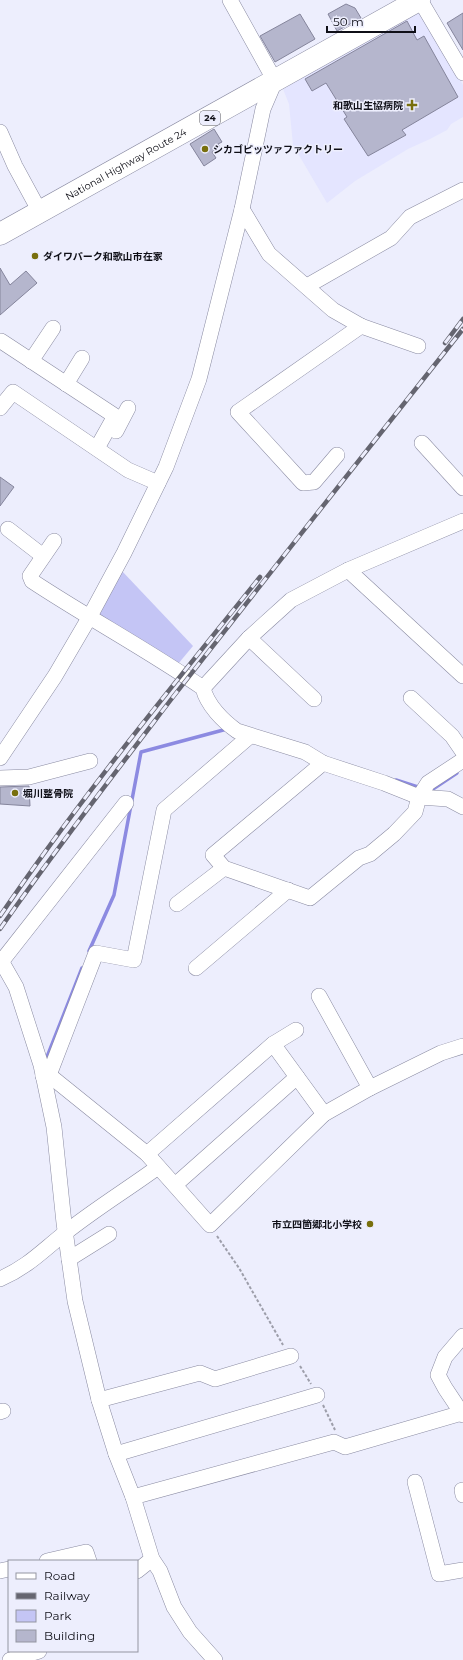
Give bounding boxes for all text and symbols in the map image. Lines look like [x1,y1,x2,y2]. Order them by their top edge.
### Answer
scale bar [327,8,415,34]
text: 50 m [333,14,364,29]
place label: 和歌山生協病院 [333,99,403,112]
marker: 和歌山生協病院 [406,99,418,111]
road number: 24 [200,111,220,125]
street label: National Highway Route 24 [63,125,189,203]
place label: シカゴピッツァファクトリー [213,143,343,156]
marker: シカゴピッツァファクトリー [200,144,210,154]
place label: ダイワパーク和歌山市在家 [43,250,163,263]
marker: ダイワパーク和歌山市在家 [30,251,40,261]
place label: 堀川整骨院 [23,787,73,800]
marker: 堀川整骨院 [10,788,20,798]
place label: 市立四箇郷北小学校 [272,1218,362,1231]
marker: 市立四箇郷北小学校 [365,1219,375,1229]
legend [8,1560,138,1652]
text: Road [44,1568,75,1583]
text: Railway [44,1588,90,1603]
text: Park [44,1608,72,1623]
text: Building [44,1628,95,1643]

